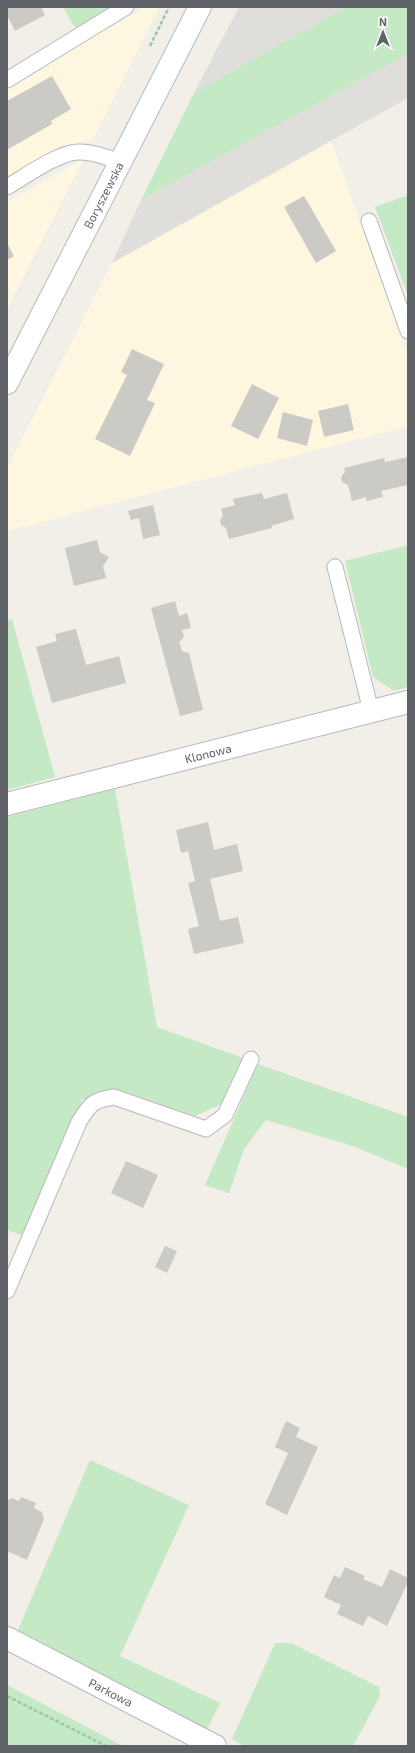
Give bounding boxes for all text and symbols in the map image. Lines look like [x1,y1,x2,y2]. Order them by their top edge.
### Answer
north arrow [363,12,403,52]
text: N [379,15,387,28]
street label: Boryszewska [80,159,126,231]
street label: Klonowa [183,740,233,766]
street label: Parkowa [87,1675,135,1709]

